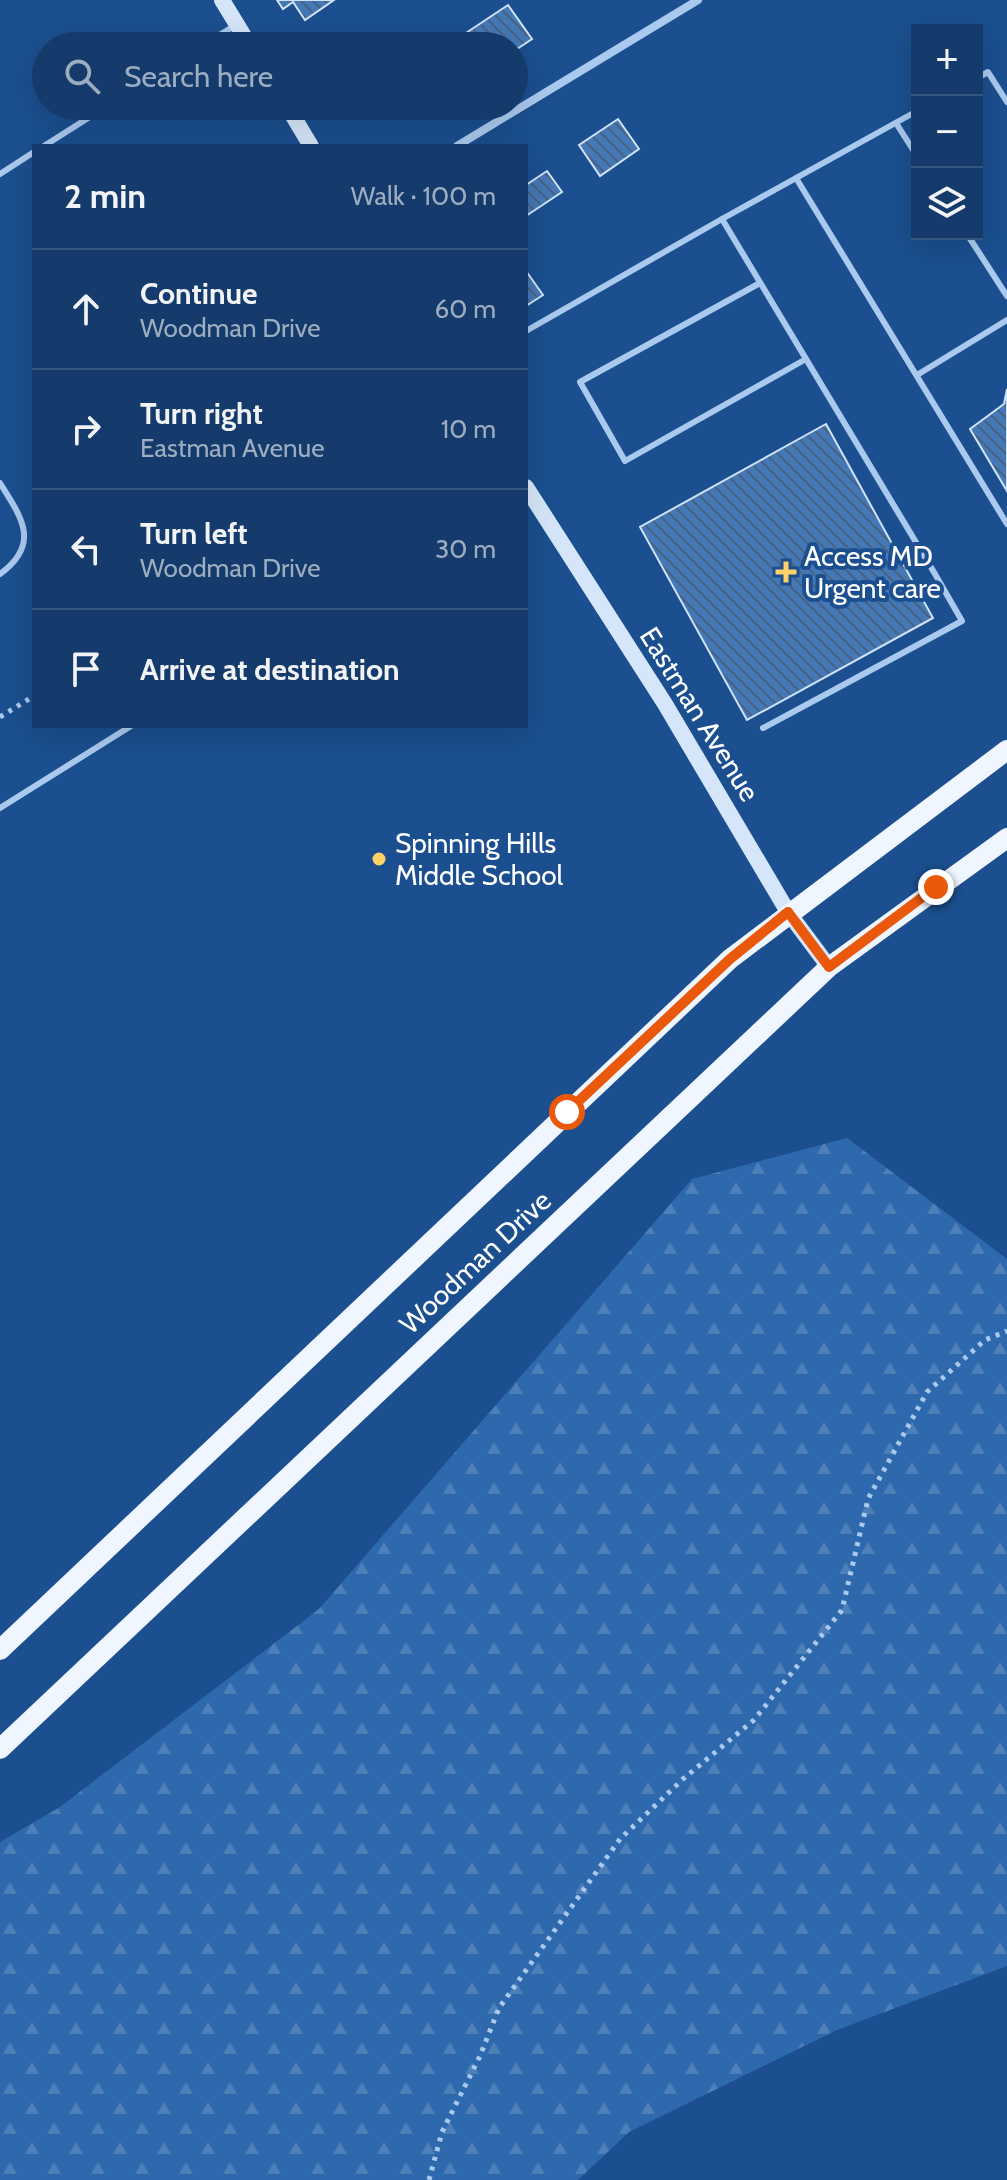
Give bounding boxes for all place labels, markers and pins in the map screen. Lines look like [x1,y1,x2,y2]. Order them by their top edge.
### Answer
place label: Access MD Urgent care [804,539,941,605]
marker: Access MD Urgent care [775,561,797,583]
place label: Spinning Hills Middle School [395,826,564,892]
marker: Spinning Hills Middle School [370,850,388,868]

